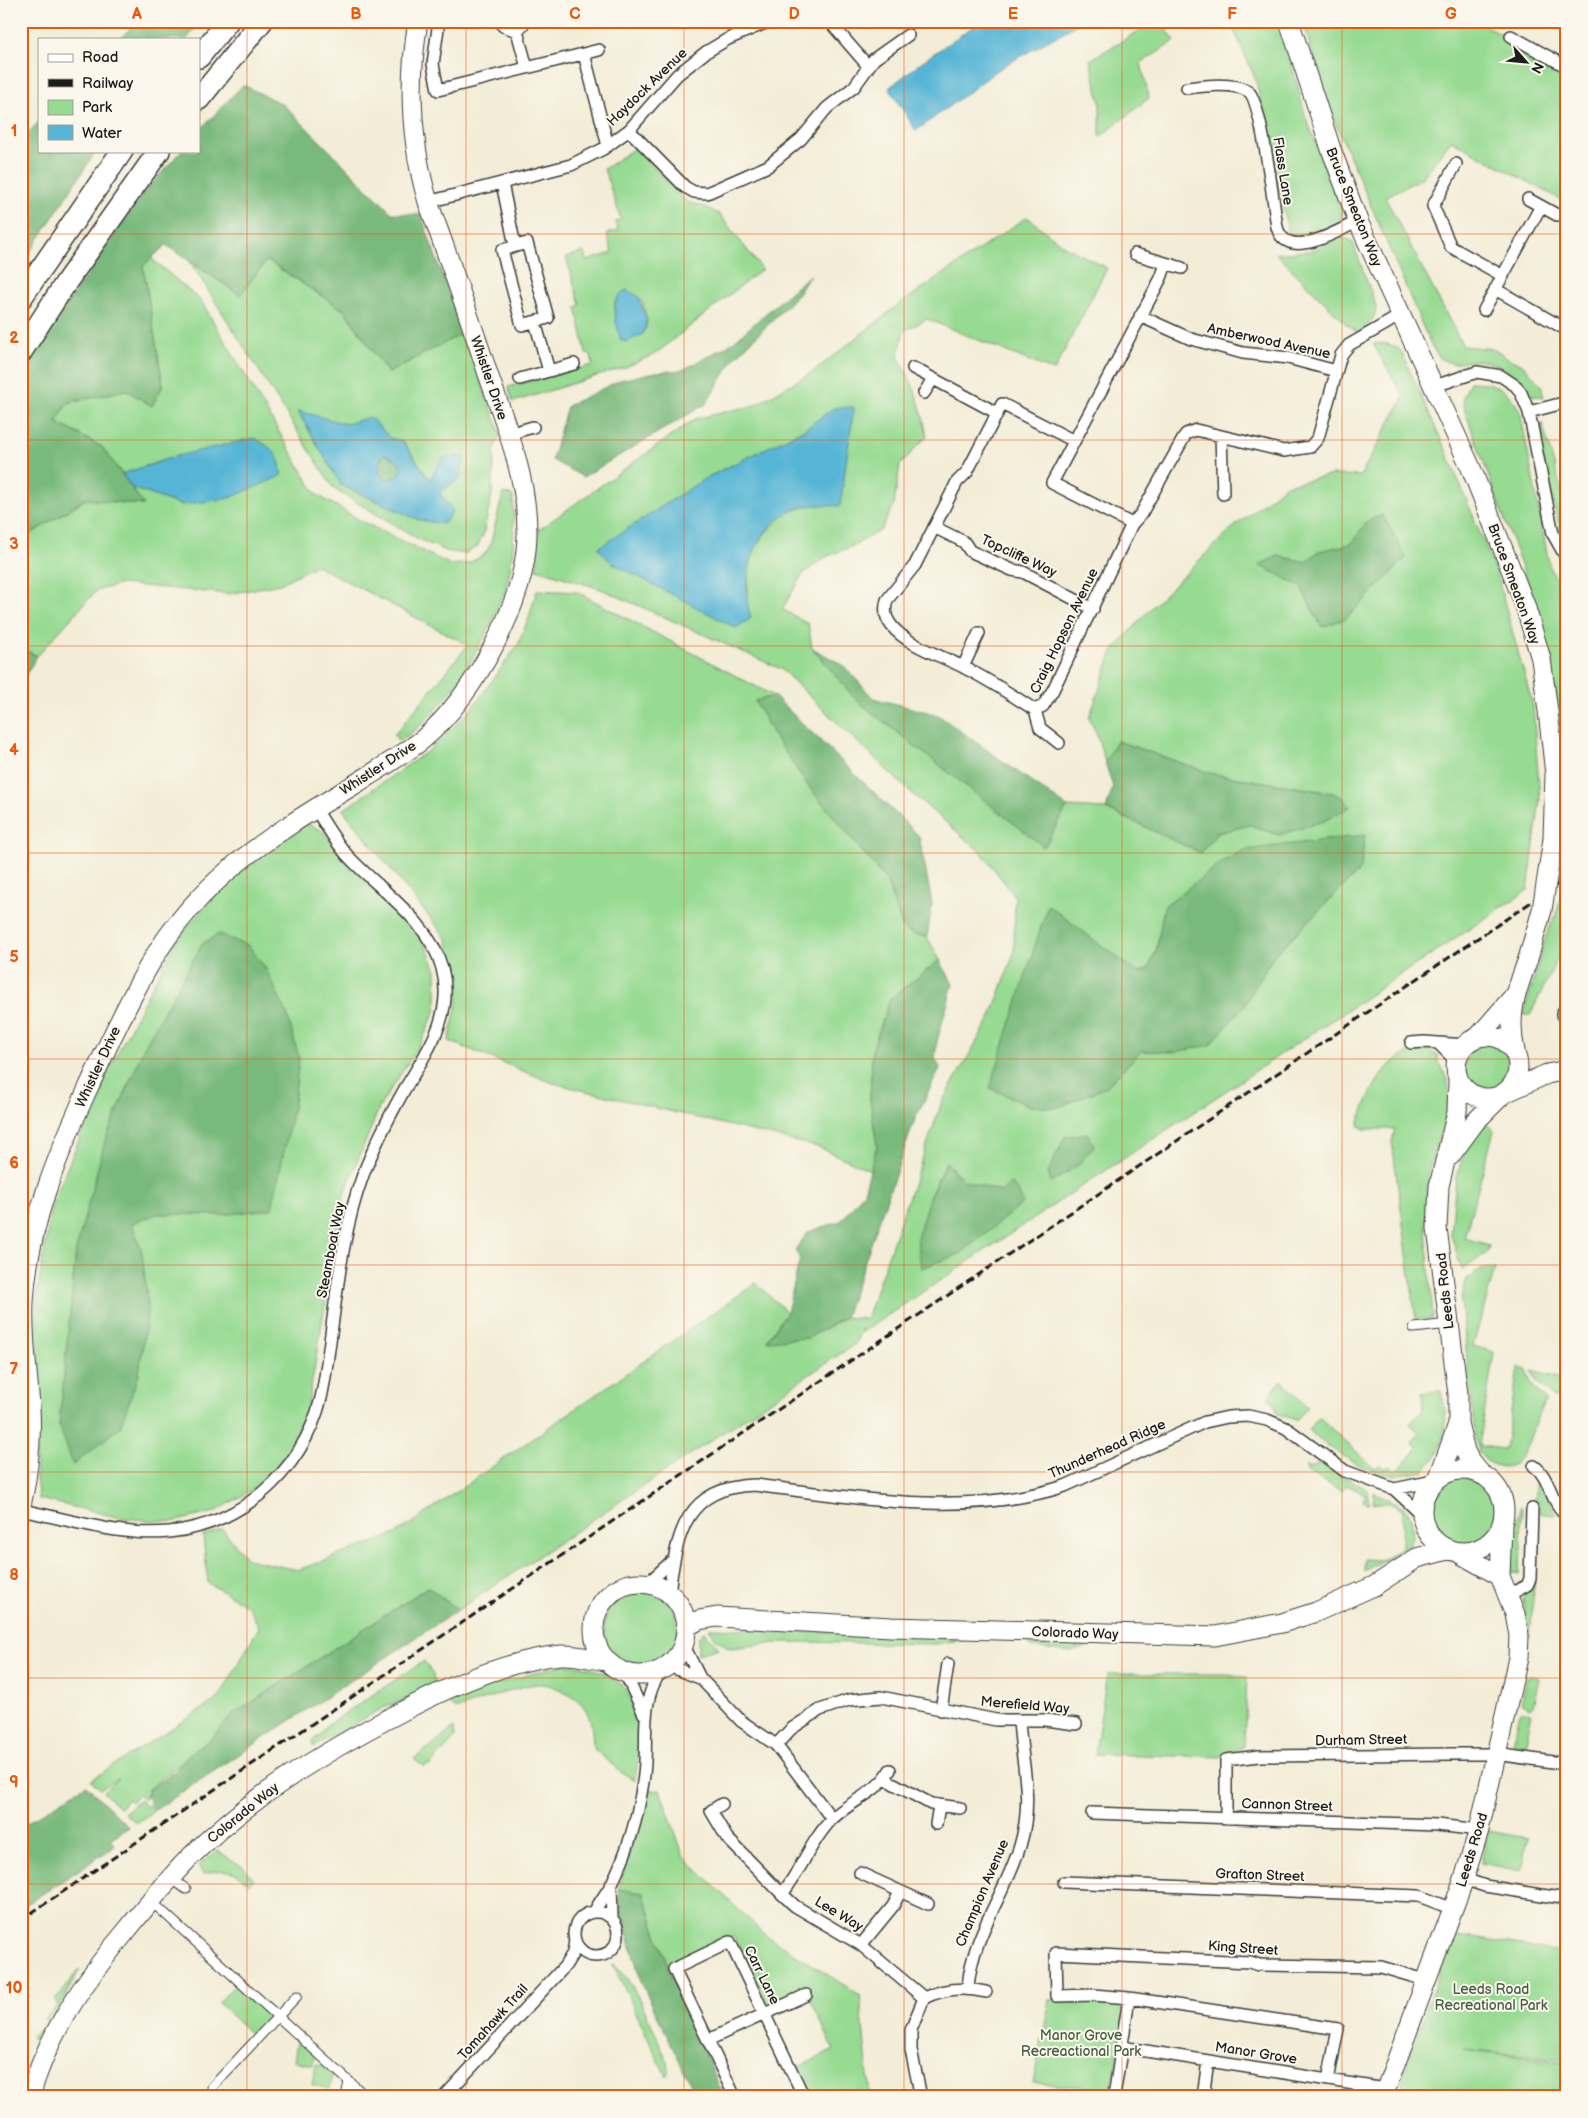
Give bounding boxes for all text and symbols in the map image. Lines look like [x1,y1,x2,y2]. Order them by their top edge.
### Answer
text: A [131,5,142,24]
text: B [350,5,362,24]
text: C [569,5,581,24]
text: D [788,5,800,24]
text: E [1008,5,1018,24]
text: F [1227,5,1237,24]
text: G [1445,5,1457,24]
legend [38,38,200,152]
north arrow [1500,38,1550,88]
street label: Haydock Avenue [603,44,691,130]
text: Road [82,48,118,67]
text: N [1527,59,1547,76]
text: Railway [82,74,133,93]
text: Park [82,98,113,117]
text: 1 [11,122,17,141]
text: Water [82,124,122,143]
street label: Flass Lane [1269,136,1297,206]
street label: Bruce Smeaton Way [1322,145,1386,270]
street label: Amberwood Avenue [1206,320,1332,362]
text: 2 [9,329,19,348]
street label: Whistler Drive [467,334,511,422]
street label: Bruce Smeaton Way [1484,521,1544,647]
street label: Topcliffe Way [978,531,1060,581]
text: 3 [9,535,19,554]
street label: Craig Hopson Avenue [1026,565,1102,697]
street label: Whistler Drive [337,737,419,799]
text: 4 [9,741,19,760]
text: 5 [9,948,19,967]
street label: Whistler Drive [72,1024,124,1110]
text: 6 [9,1154,19,1173]
street label: Steamboat Way [313,1200,349,1300]
street label: Leeds Road [1433,1252,1457,1330]
text: 7 [10,1360,19,1379]
street label: Thunderhead Ridge [1046,1416,1168,1482]
text: 8 [9,1566,19,1585]
street label: Colorado Way [1031,1623,1119,1643]
street label: Merefield Way [980,1693,1071,1717]
street label: Durham Street [1315,1731,1408,1749]
text: 9 [9,1773,19,1792]
street label: Colorado Way [204,1779,283,1847]
street label: Cannon Street [1241,1795,1334,1815]
street label: Leeds Road [1453,1811,1491,1889]
street label: Champion Avenue [952,1837,1012,1949]
street label: Grafton Street [1215,1865,1306,1885]
street label: Lee Way [812,1893,867,1935]
street label: King Street [1207,1937,1279,1959]
street label: Carr Lane [740,1943,784,2007]
text: 10 [6,1979,22,1998]
street label: Tomahawk Trail [454,1980,532,2064]
park label: Leeds Road Recreational Park [1434,1981,1548,2014]
park label: Manor Grove Recreactional Park [1021,2027,1141,2060]
street label: Manor Grove [1214,2038,1298,2068]

